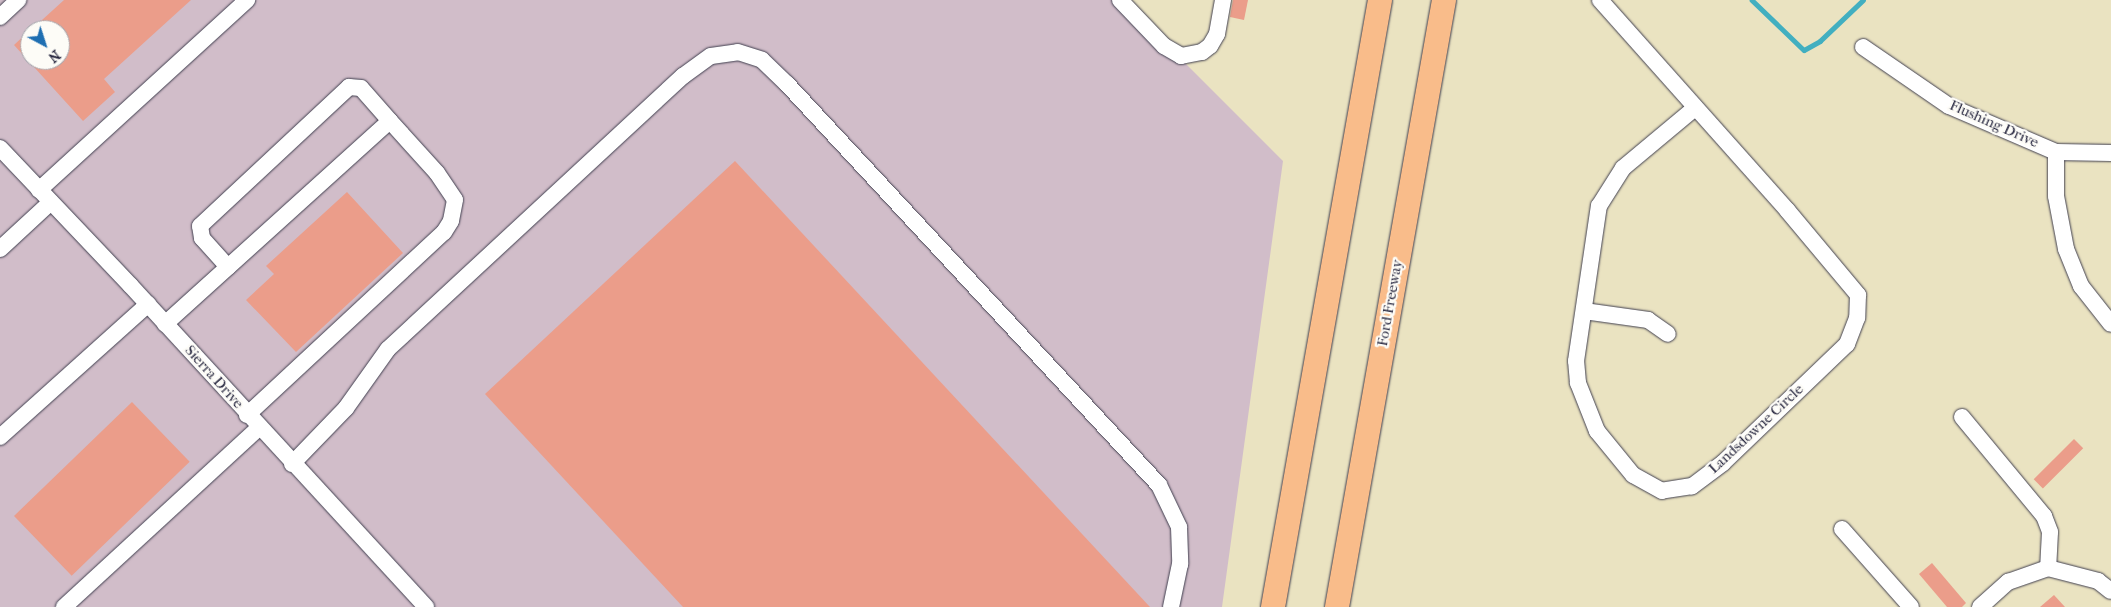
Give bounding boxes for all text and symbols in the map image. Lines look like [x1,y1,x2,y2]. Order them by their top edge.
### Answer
north arrow [20,20,70,70]
text: N [45,46,64,66]
street label: Flushing Drive [1947,96,2041,152]
street label: Ford Freeway [1374,258,1406,348]
street label: Sierra Drive [181,342,247,412]
street label: Landsdowne Circle [1705,380,1807,478]

